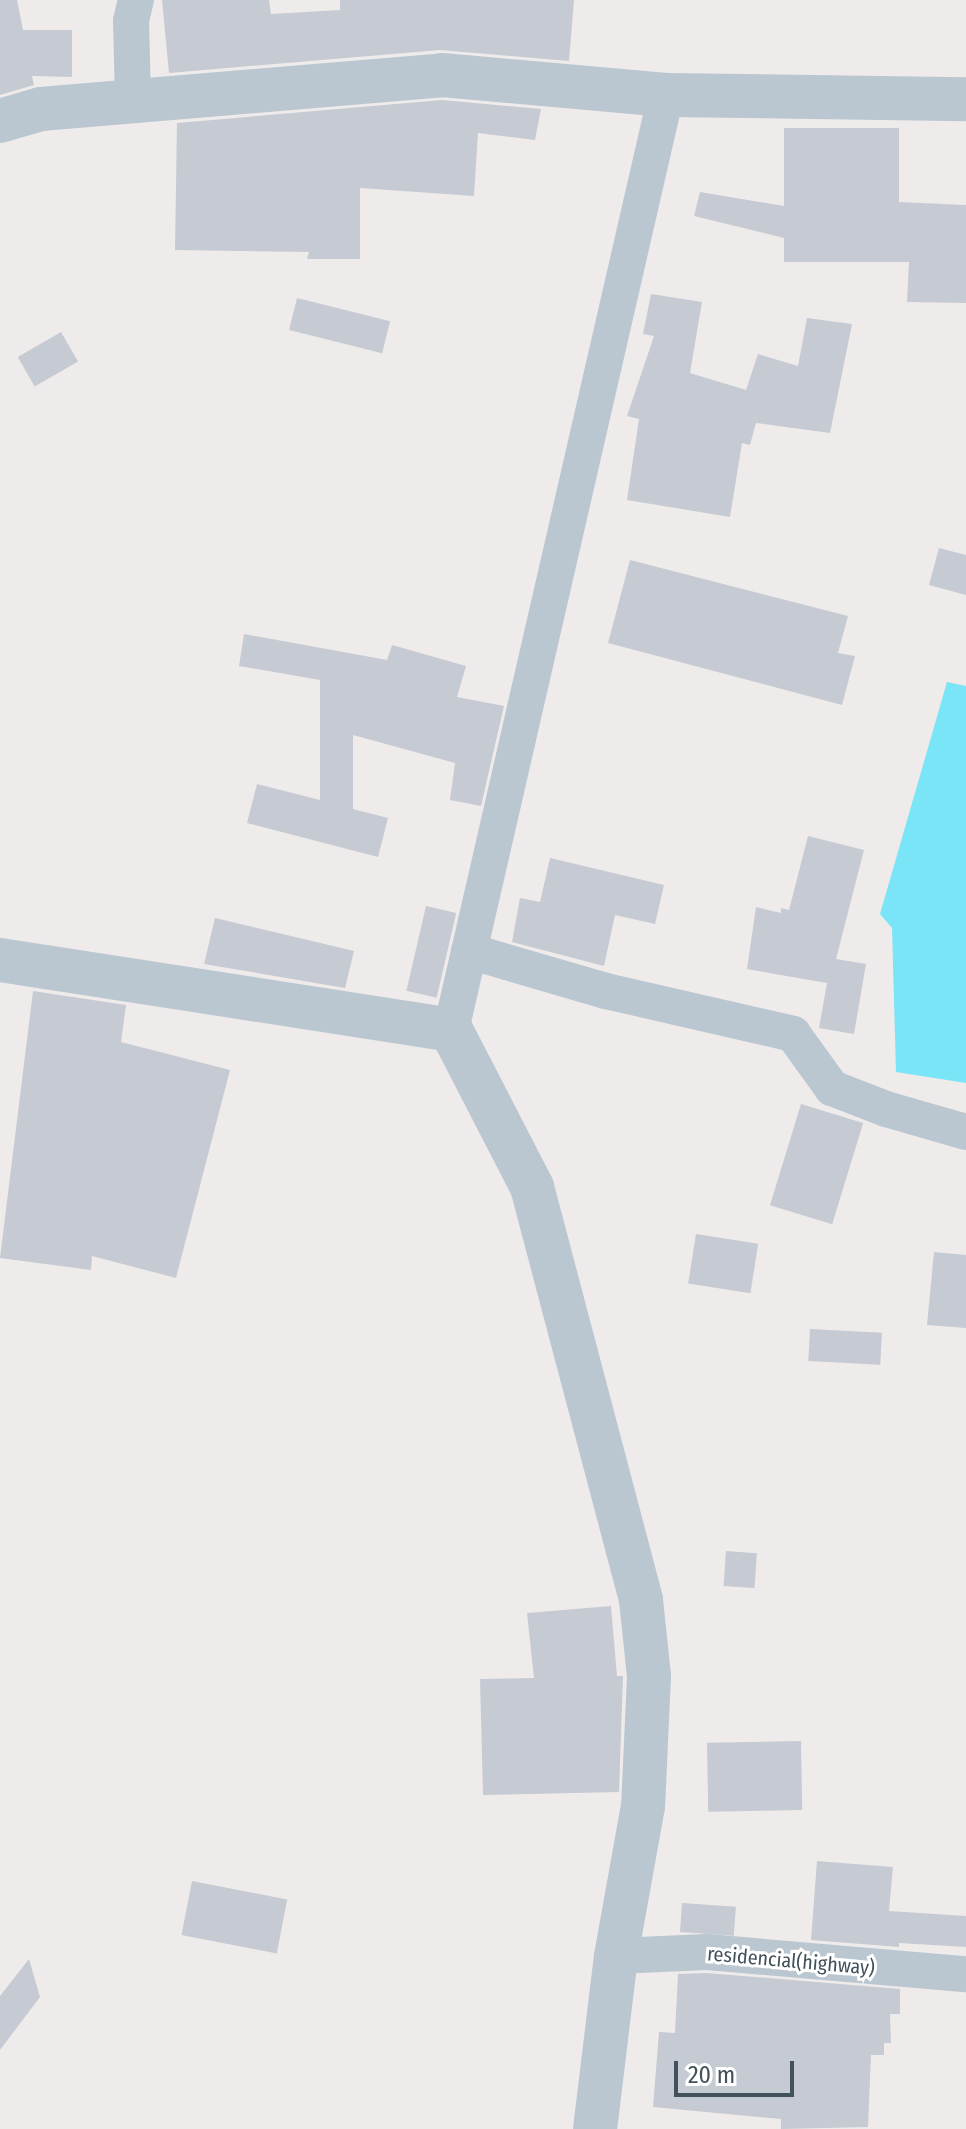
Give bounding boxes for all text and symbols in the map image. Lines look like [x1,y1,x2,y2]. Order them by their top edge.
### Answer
street label: residencial(highway) [706,1942,876,1980]
scale bar [678,2045,798,2095]
text: 20 m [688,2061,735,2089]

